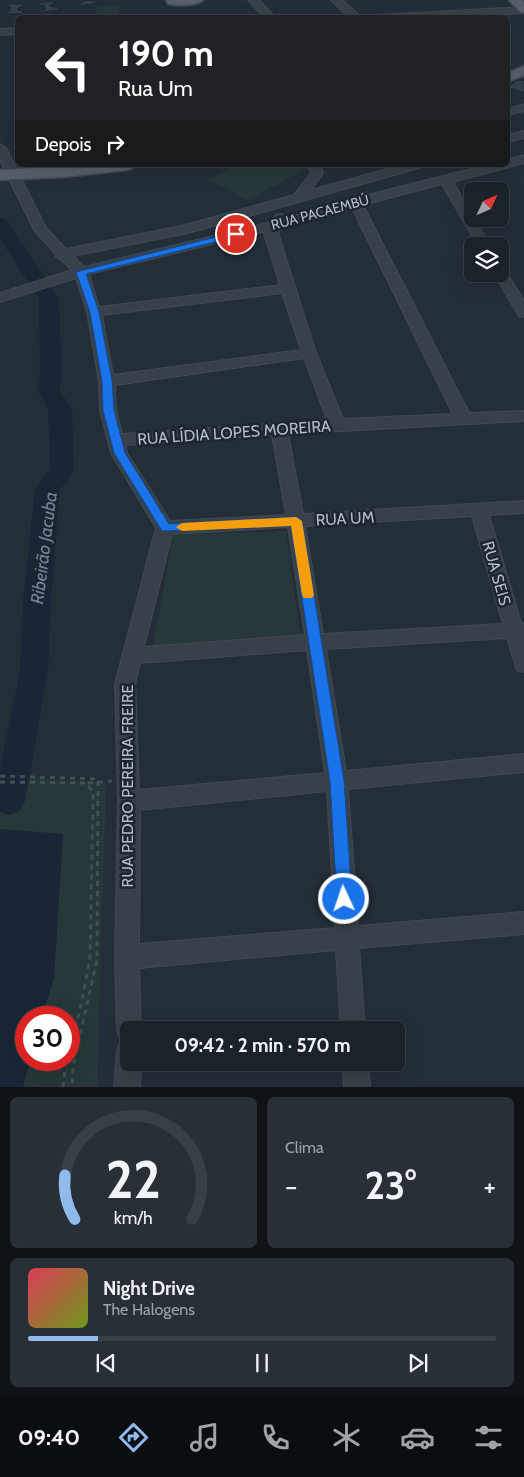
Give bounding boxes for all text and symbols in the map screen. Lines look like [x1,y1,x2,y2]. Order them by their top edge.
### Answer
text: 190 m [118,32,214,75]
icon: left [35,35,100,100]
text: Rua Um [118,75,193,102]
icon: right [101,130,129,158]
text: Depois [35,133,91,156]
north arrow [464,182,509,228]
map controls [464,182,509,282]
street label: RUA PACAEMBÚ [269,190,371,234]
pin [215,213,257,255]
icon: arrive [222,220,250,248]
button: layers [464,237,509,282]
street label: RUA LÍDIA LOPES MOREIRA [137,416,332,449]
water label: Ribeirão Jacuba [26,491,62,605]
street label: RUA UM [315,507,375,530]
street label: RUA SEIS [478,539,515,608]
street label: RUA PEDRO PEREIRA FREIRE [118,684,137,887]
position arrow [317,872,369,924]
speed limit sign: 30 [15,1006,80,1071]
text: 09:42 · 2 min · 570 m [175,1034,350,1057]
text: Clima [285,1138,324,1157]
text: 22 [106,1148,161,1211]
text: 23° [365,1162,416,1209]
text: − [285,1169,297,1203]
text: + [484,1169,496,1203]
text: km/h [114,1207,153,1228]
text: Night Drive [103,1277,195,1300]
text: The Halogens [103,1300,195,1319]
icon: previous [92,1349,120,1377]
icon: pause [248,1349,276,1377]
icon: next [404,1349,432,1377]
icon: directions [116,1420,151,1455]
icon: music [187,1420,222,1455]
icon: phone [258,1420,293,1455]
icon: climate [329,1420,364,1455]
icon: car [400,1420,435,1455]
icon: filters [471,1420,506,1455]
text: 09:40 [18,1424,80,1451]

